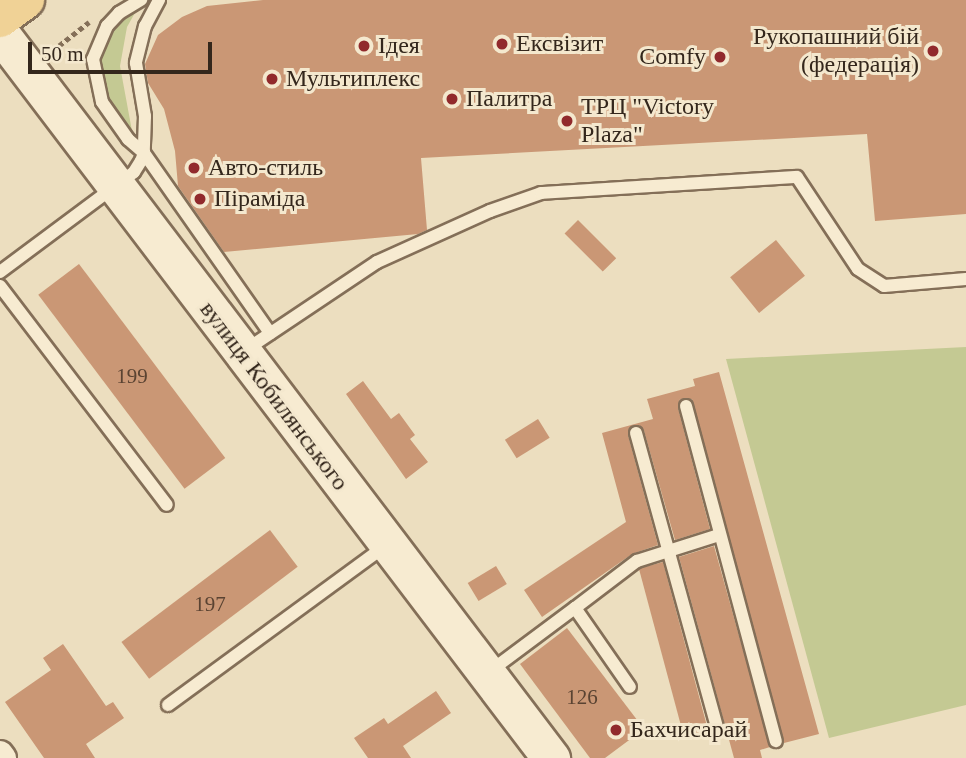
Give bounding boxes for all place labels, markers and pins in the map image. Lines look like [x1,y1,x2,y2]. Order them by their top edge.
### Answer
place label: Рукопашний бій (федерація) [753,23,919,79]
place label: Ексвізит [516,30,603,58]
place label: Ідея [378,32,420,60]
marker: Ексвізит [494,36,510,52]
marker: Ідея [356,38,372,54]
place label: Comfy [639,43,706,71]
marker: Рукопашний бій (федерація) [925,43,941,59]
marker: Comfy [712,49,728,65]
place label: Мультиплекс [286,65,420,93]
marker: Мультиплекс [264,71,280,87]
place label: Палитра [466,85,552,113]
marker: Палитра [444,91,460,107]
place label: ТРЦ "Victory Plaza" [581,93,714,149]
marker: ТРЦ "Victory Plaza" [559,113,575,129]
place label: Авто-стиль [208,154,323,182]
marker: Авто-стиль [186,160,202,176]
place label: Піраміда [214,185,305,213]
marker: Піраміда [192,191,208,207]
place label: Бахчисарай [630,716,747,744]
marker: Бахчисарай [608,722,624,738]

